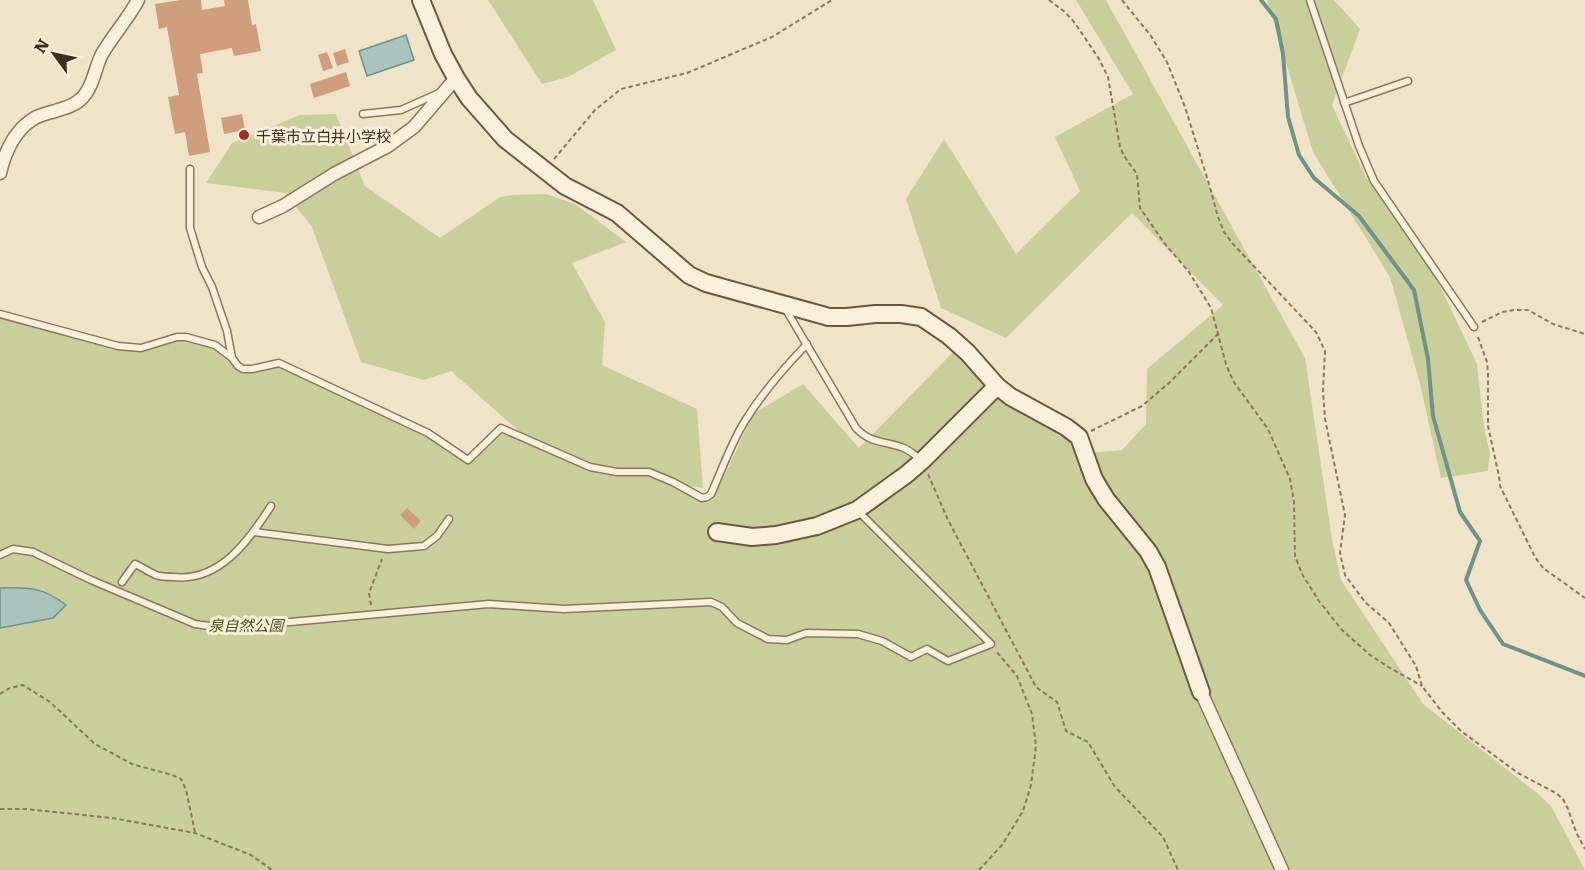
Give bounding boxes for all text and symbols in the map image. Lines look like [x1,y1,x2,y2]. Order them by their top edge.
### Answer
north arrow [24,24,84,84]
text: N [27,33,54,57]
place label: 千葉市立白井小学校 [256,124,391,147]
marker: 千葉市立白井小学校 [237,128,251,142]
park label: 泉自然公園 [208,613,285,636]

